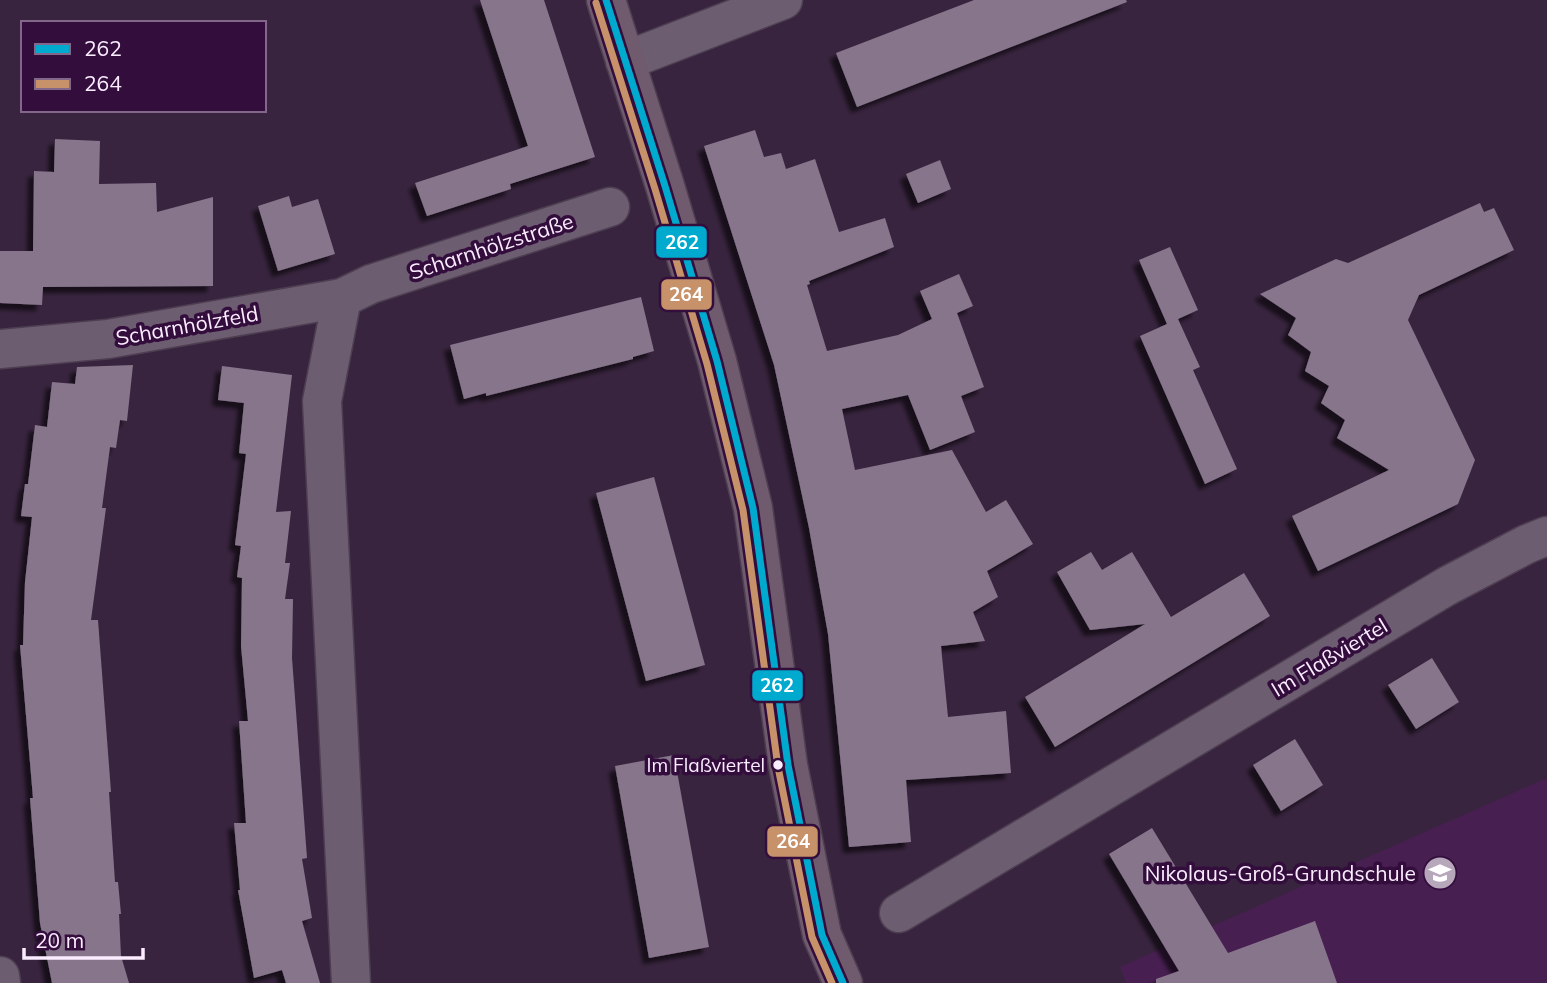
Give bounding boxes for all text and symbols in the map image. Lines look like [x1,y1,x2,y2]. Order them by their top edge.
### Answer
legend [21,21,266,112]
text: 262 [84,35,122,61]
text: 264 [84,70,122,96]
street label: Scharnhölzstraße [406,207,576,285]
line badge: 262 [655,225,708,259]
text: 262 [665,230,699,254]
line badge: 264 [660,278,713,311]
text: 264 [669,282,704,306]
street label: Scharnhölzfeld [114,300,260,350]
street label: Im Flaßviertel [1266,612,1392,702]
line badge: 262 [751,669,804,702]
text: 262 [760,673,794,697]
place label: Im Flaßviertel [647,753,765,777]
marker: Im Flaßviertel [771,758,785,772]
line badge: 264 [766,825,819,858]
text: 264 [776,829,811,853]
school or university icon: Nikolaus-Groß-Grundschule [1421,854,1459,892]
place label: Nikolaus-Groß-Grundschule [1145,860,1416,886]
scale bar [24,916,144,960]
text: 20 m [35,927,84,953]

